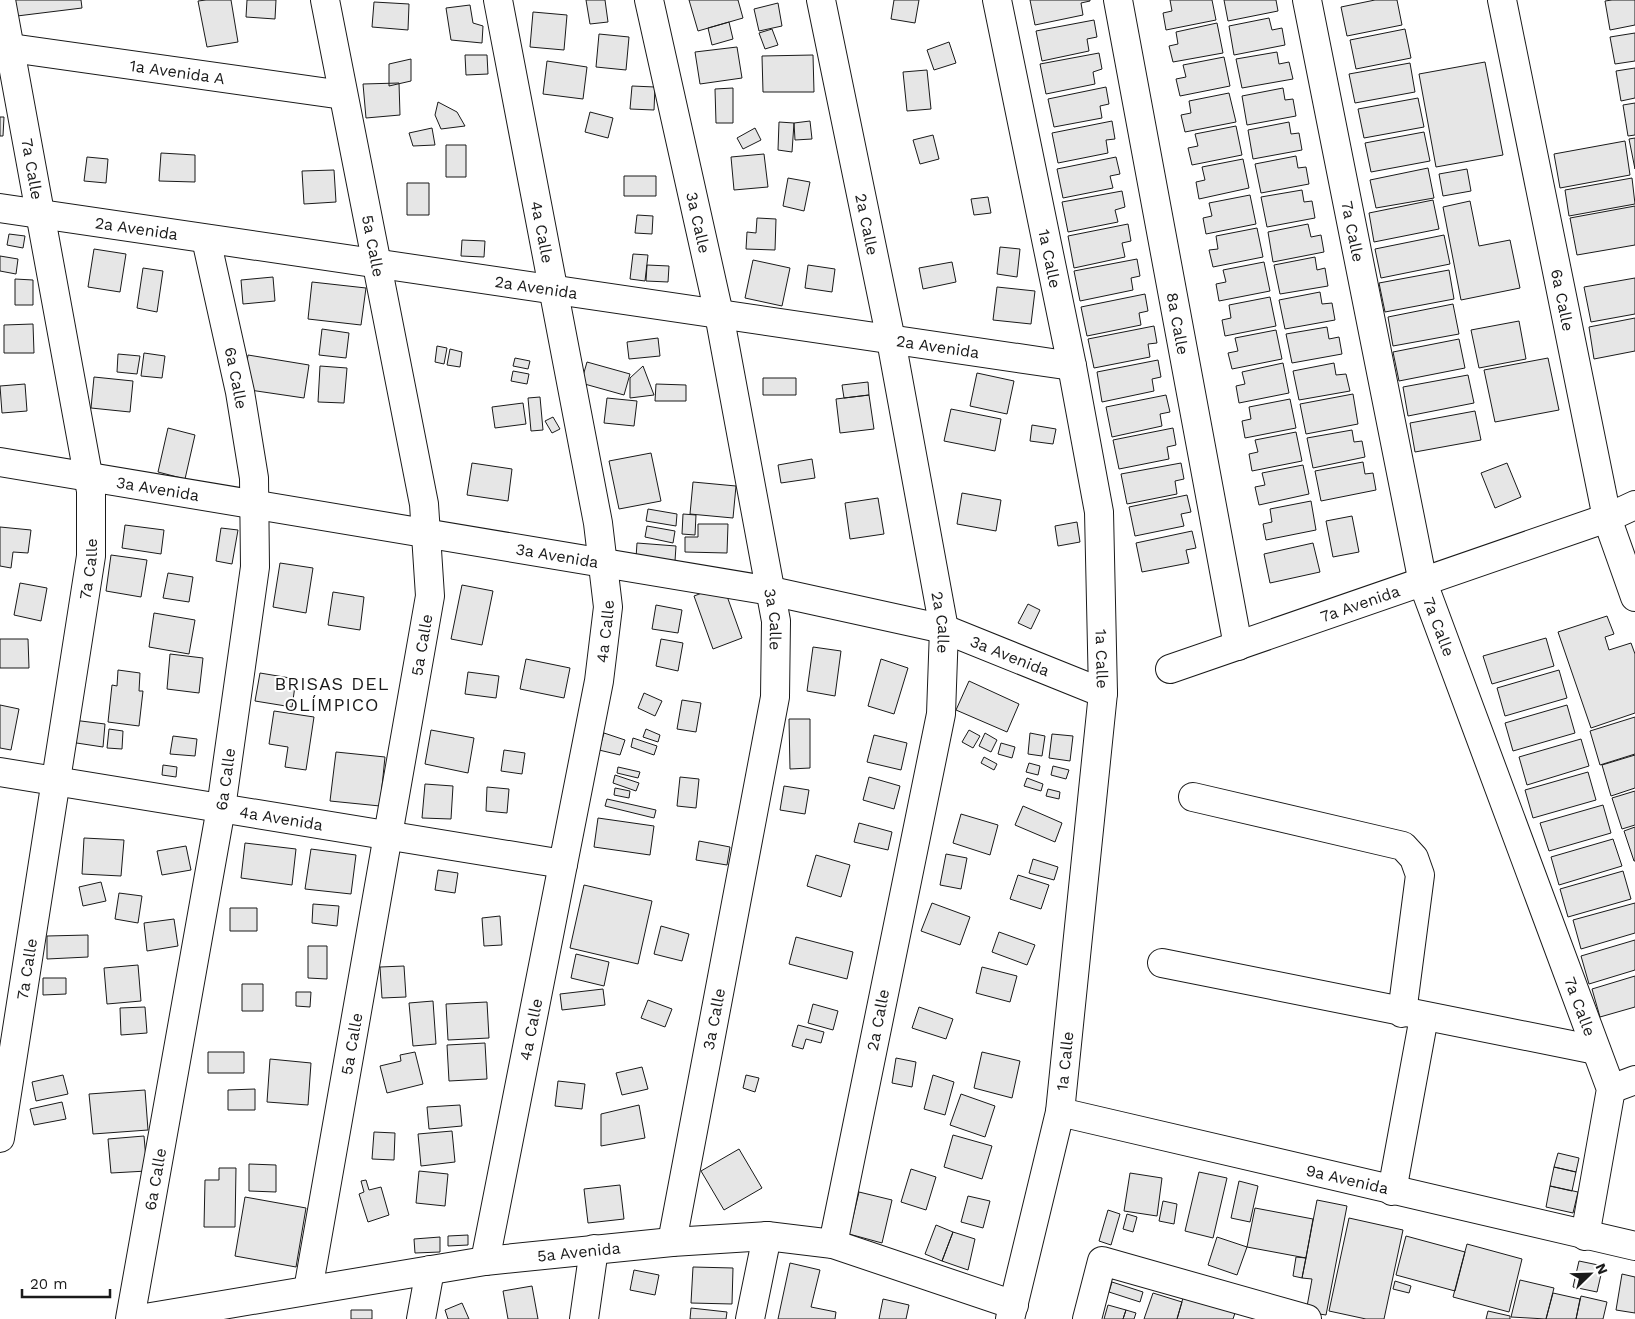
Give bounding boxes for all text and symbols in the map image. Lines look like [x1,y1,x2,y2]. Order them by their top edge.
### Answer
street label: 1a Avenida A [129,55,226,88]
street label: 7a Calle [17,137,47,201]
street label: 3a Calle [683,190,715,255]
street label: 2a Calle [852,192,883,257]
street label: 4a Calle [527,199,557,265]
street label: 7a Calle [1338,199,1368,264]
street label: 2a Avenida [94,213,179,244]
street label: 5a Calle [358,214,388,278]
street label: 1a Calle [1035,228,1065,290]
street label: 6a Calle [1547,267,1578,333]
street label: 2a Avenida [493,272,579,303]
street label: 8a Calle [1163,291,1193,356]
street label: 2a Avenida [895,331,981,362]
street label: 6a Calle [221,345,251,411]
street label: 3a Avenida [115,472,201,505]
street label: 7a Calle [75,538,101,601]
street label: 3a Avenida [514,539,600,572]
street label: 7a Avenida [1318,581,1402,626]
street label: 3a Calle [761,587,786,650]
street label: 2a Calle [928,590,954,654]
street label: 7a Calle [1420,594,1459,659]
street label: 4a Calle [592,599,618,664]
street label: 5a Calle [407,612,436,677]
street label: 1a Calle [1092,629,1112,689]
street label: 3a Avenida [968,631,1052,680]
district label: BRISAS DEL OLÍMPICO [274,673,390,715]
street label: 6a Calle [211,747,239,812]
street label: 4a Avenida [238,802,324,834]
street label: 7a Calle [12,937,41,1001]
street label: 7a Calle [1561,974,1600,1039]
street label: 3a Calle [699,986,729,1052]
street label: 2a Calle [863,987,893,1053]
street label: 4a Calle [515,997,546,1062]
street label: 5a Calle [337,1011,366,1076]
street label: 1a Calle [1052,1030,1078,1092]
street label: 6a Calle [140,1147,170,1212]
street label: 9a Avenida [1304,1160,1391,1198]
street label: 5a Avenida [536,1238,621,1265]
north arrow [1565,1249,1615,1299]
text: N [1593,1261,1611,1277]
scale bar [22,1266,110,1298]
text: 20 m [30,1275,68,1293]

